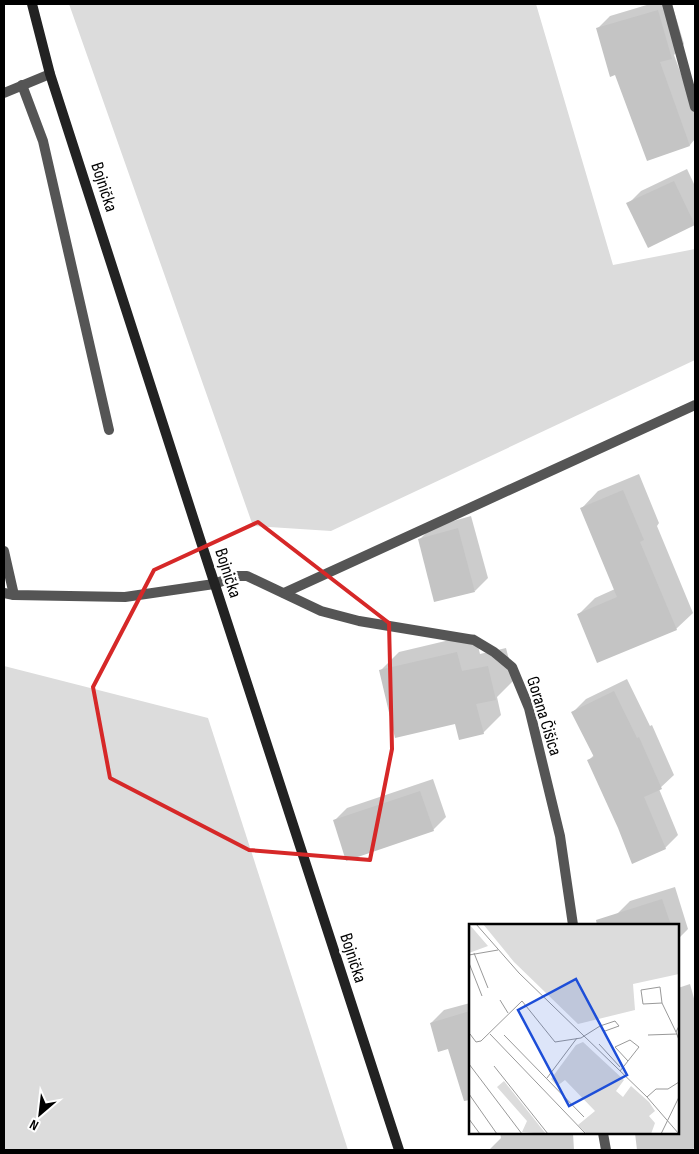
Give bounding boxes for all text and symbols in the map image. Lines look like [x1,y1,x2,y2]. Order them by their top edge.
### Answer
street label: Bojnička [86,160,122,214]
street label: Bojnička [210,546,246,600]
street label: Gorana Čišica [522,674,566,758]
inset map [469,924,679,1134]
street label: Bojnička [335,931,371,985]
north arrow [15,1089,65,1139]
text: N [27,1116,41,1134]

